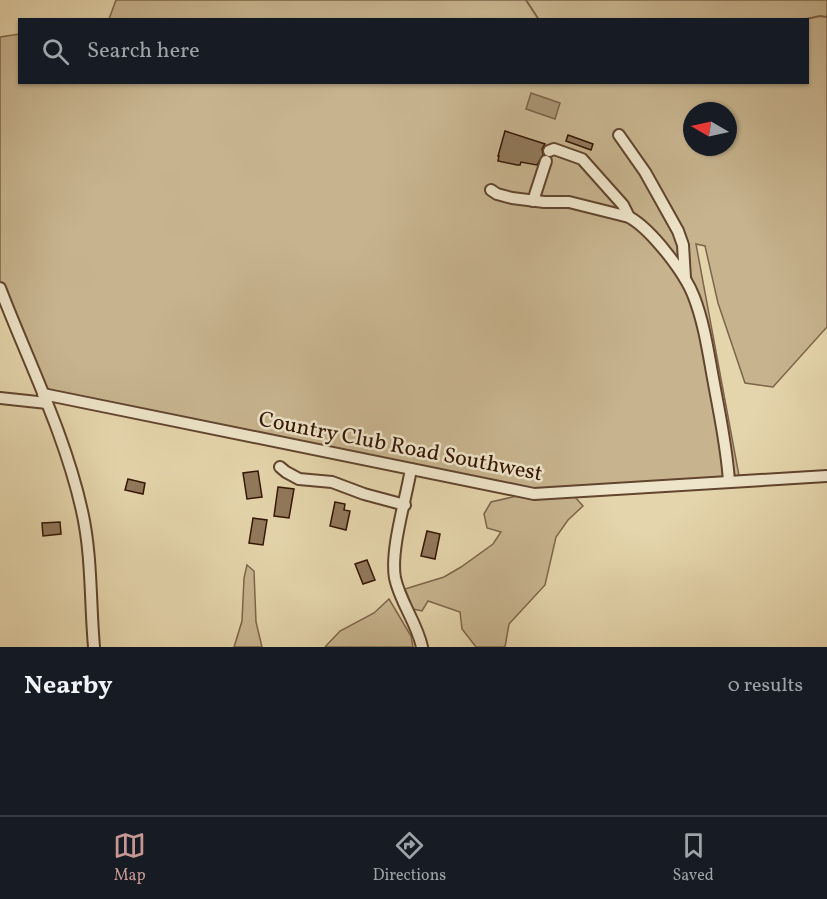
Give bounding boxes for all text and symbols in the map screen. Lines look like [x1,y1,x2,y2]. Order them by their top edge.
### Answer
search box [18,18,809,84]
icon: search [39,35,72,68]
text: Search here [87,36,200,67]
north arrow [683,102,737,156]
street label: Country Club Road Southwest [256,405,545,490]
text: Nearby [24,668,113,704]
text: 0 results [728,672,803,700]
tab: Map [113,829,146,887]
tab: Directions [373,829,446,887]
tab: Saved [673,829,714,887]

